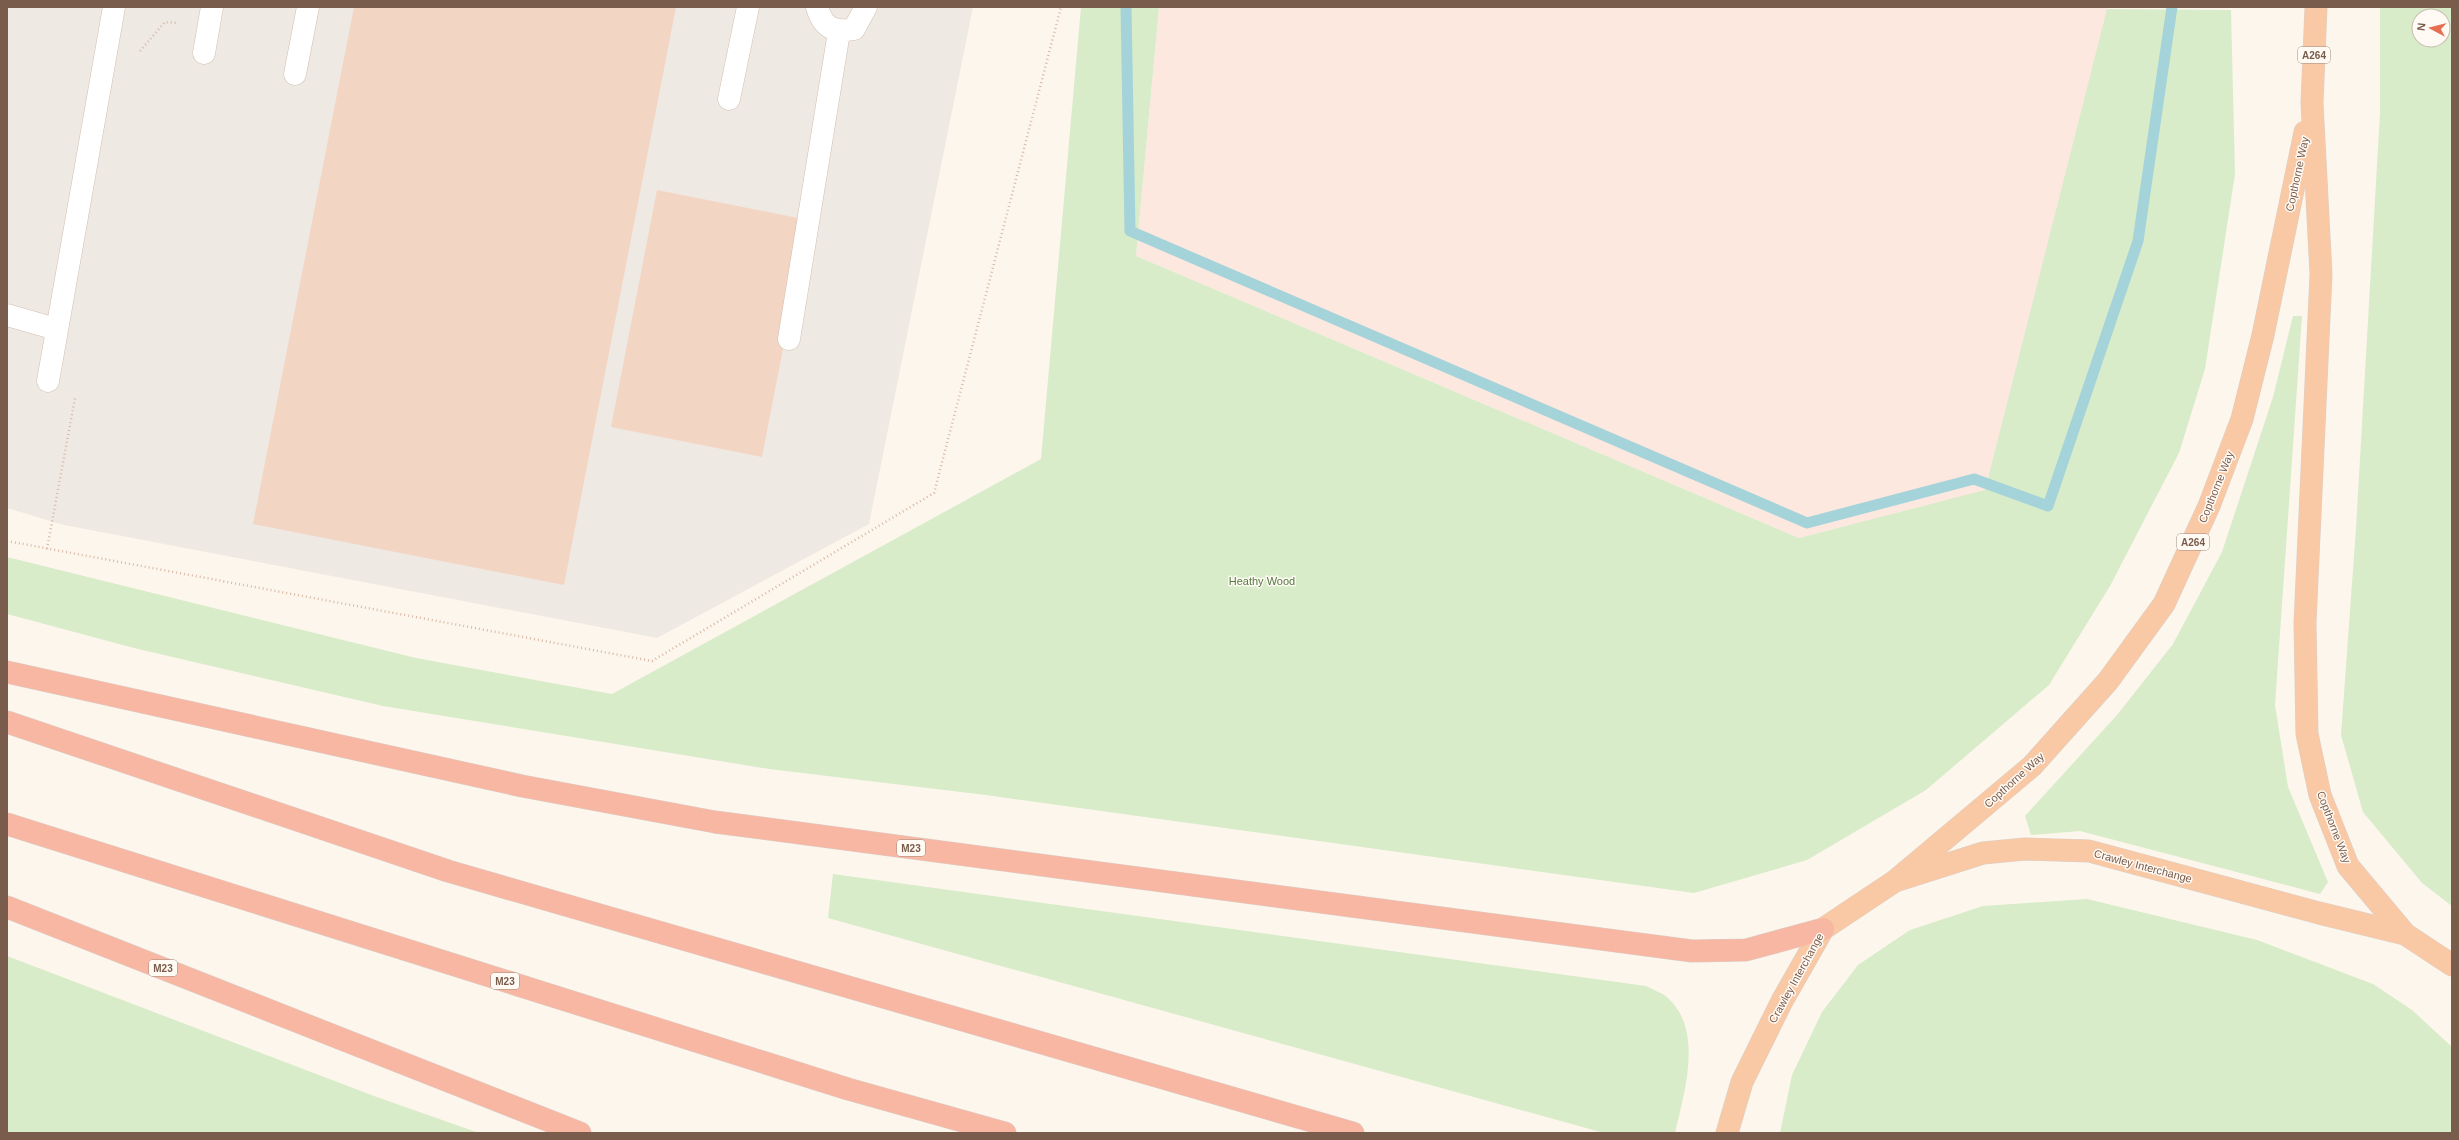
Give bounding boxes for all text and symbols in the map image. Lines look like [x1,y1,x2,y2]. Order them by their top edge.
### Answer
north arrow [2411,8,2451,48]
text: N [2415,22,2428,31]
road number: A264 [2298,47,2330,63]
street label: Copthorne Way [2283,135,2311,212]
street label: Copthorne Way [2196,449,2236,524]
road number: A264 [2177,534,2209,550]
park label: Heathy Wood [1229,575,1295,587]
street label: Copthorne Way [1982,750,2047,810]
street label: Copthorne Way [2315,789,2353,865]
road number: M23 [897,840,925,856]
street label: Crawley Interchange [2093,847,2193,885]
street label: Crawley Interchange [1766,931,1826,1025]
road number: M23 [149,960,177,976]
road number: M23 [491,973,519,989]

